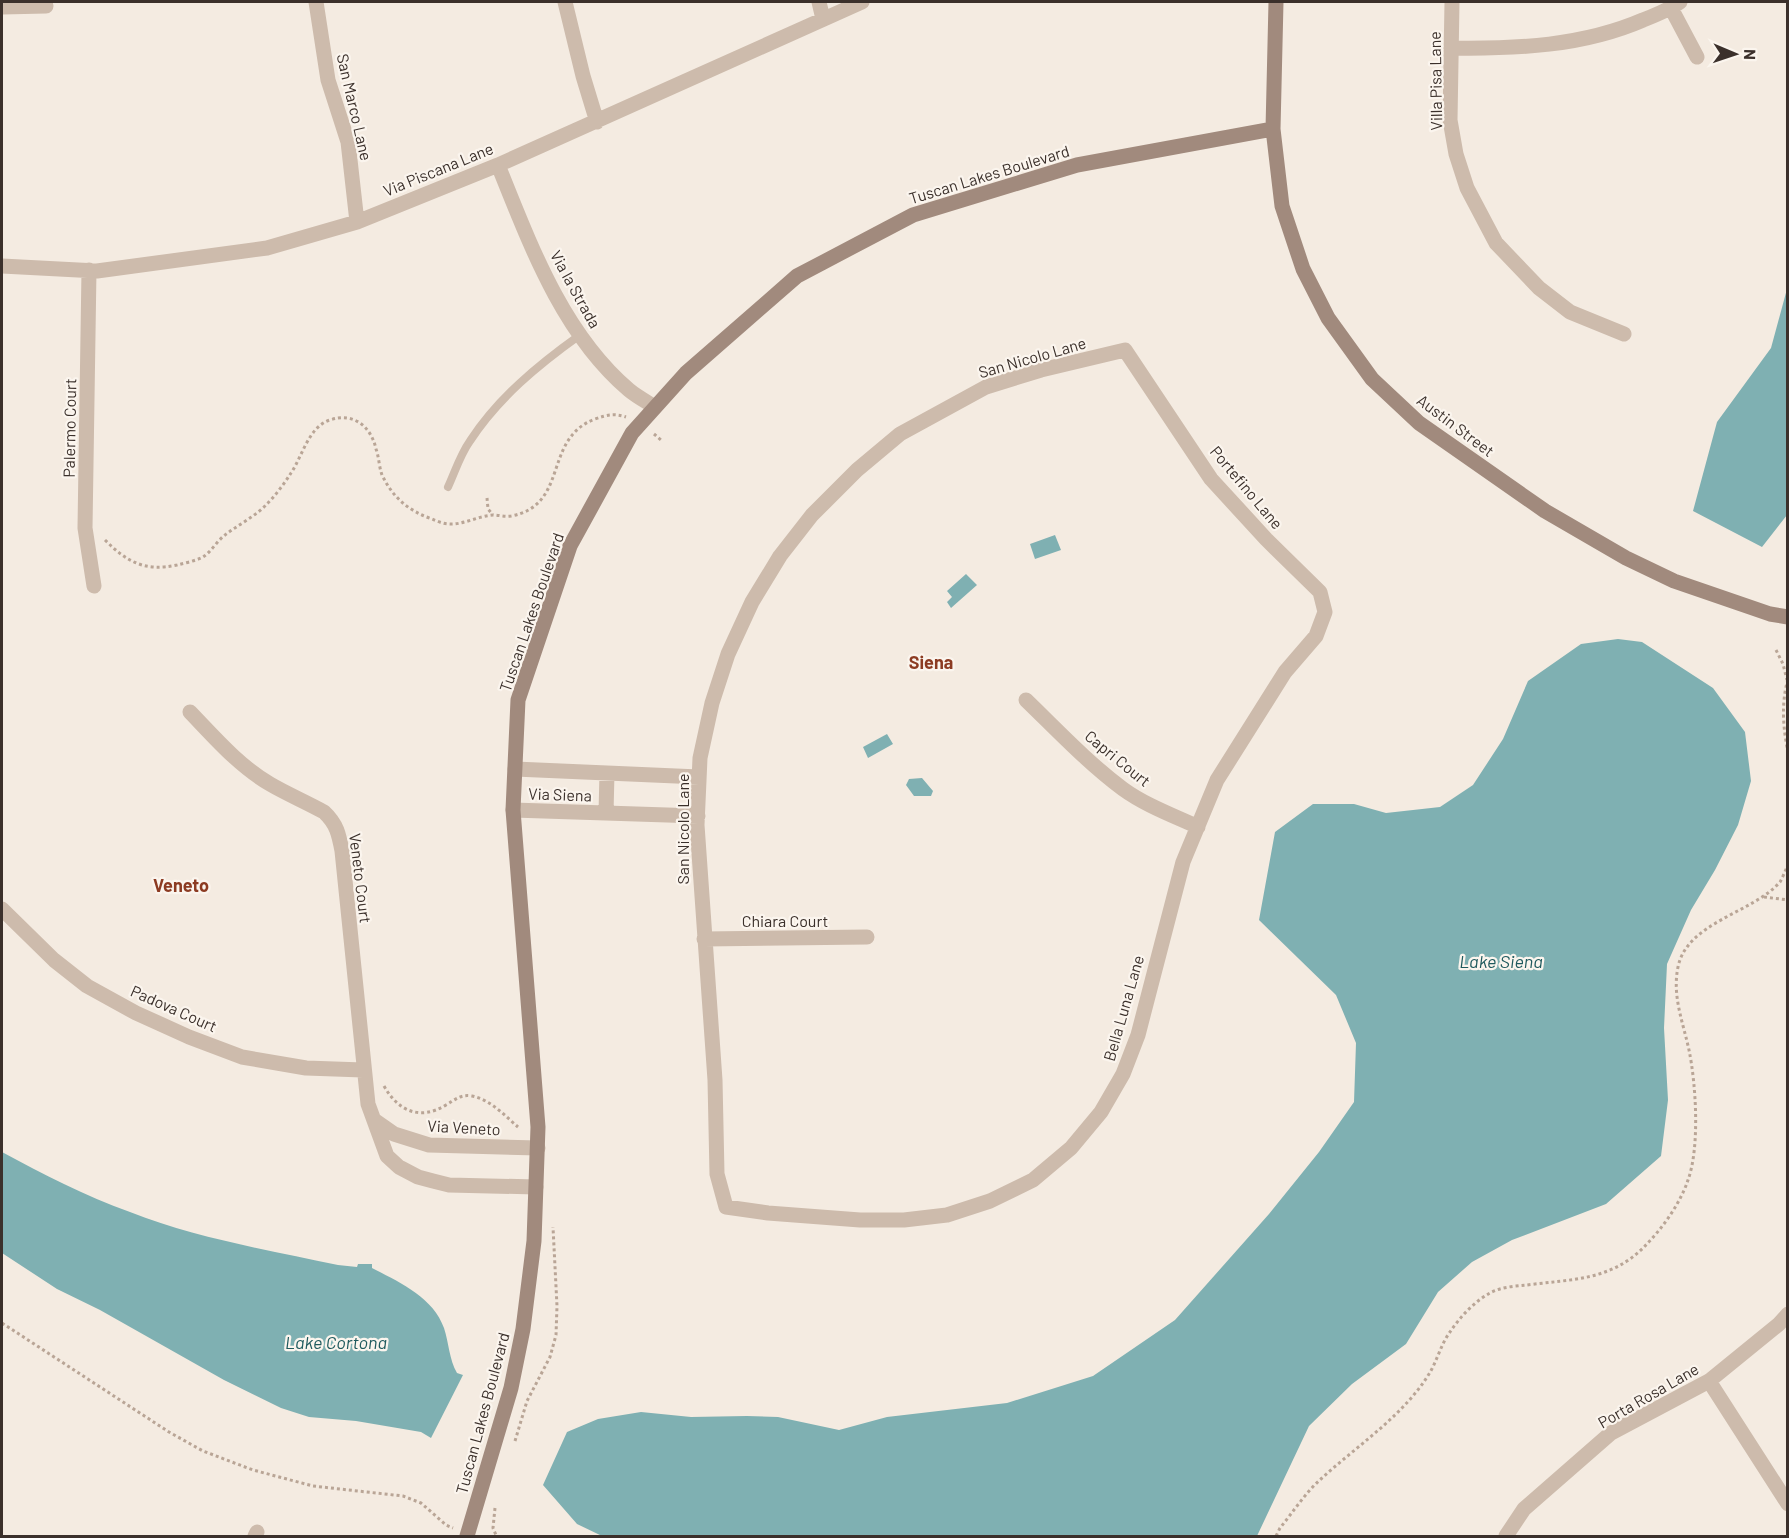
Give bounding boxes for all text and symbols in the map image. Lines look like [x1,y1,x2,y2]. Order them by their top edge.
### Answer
north arrow [1705,24,1765,84]
street label: Villa Pisa Lane [1425,31,1445,131]
text: N [1741,49,1760,60]
street label: San Marco Lane [333,52,377,162]
street label: Via Piscana Lane [380,138,496,200]
street label: Tuscan Lakes Boulevard [907,141,1071,207]
street label: Via la Strada [547,247,605,331]
street label: San Nicolo Lane [976,333,1088,381]
street label: Palermo Court [59,378,79,478]
street label: Austin Street [1414,390,1498,460]
street label: Portefino Lane [1207,442,1287,532]
street label: Tuscan Lakes Boulevard [495,530,567,694]
district label: Siena [909,651,953,673]
street label: Capri Court [1081,726,1155,790]
street label: San Nicolo Lane [673,773,692,885]
street label: Via Siena [528,783,592,805]
street label: Veneto Court [346,832,376,924]
district label: Veneto [153,874,209,896]
street label: Chiara Court [742,911,828,930]
water label: Lake Siena [1459,950,1543,972]
street label: Bella Luna Lane [1099,953,1147,1063]
street label: Padova Court [128,981,220,1035]
street label: Via Veneto [427,1116,501,1138]
street label: Tuscan Lakes Boulevard [451,1330,513,1496]
water label: Lake Cortona [285,1331,387,1353]
street label: Porta Rosa Lane [1594,1359,1702,1431]

